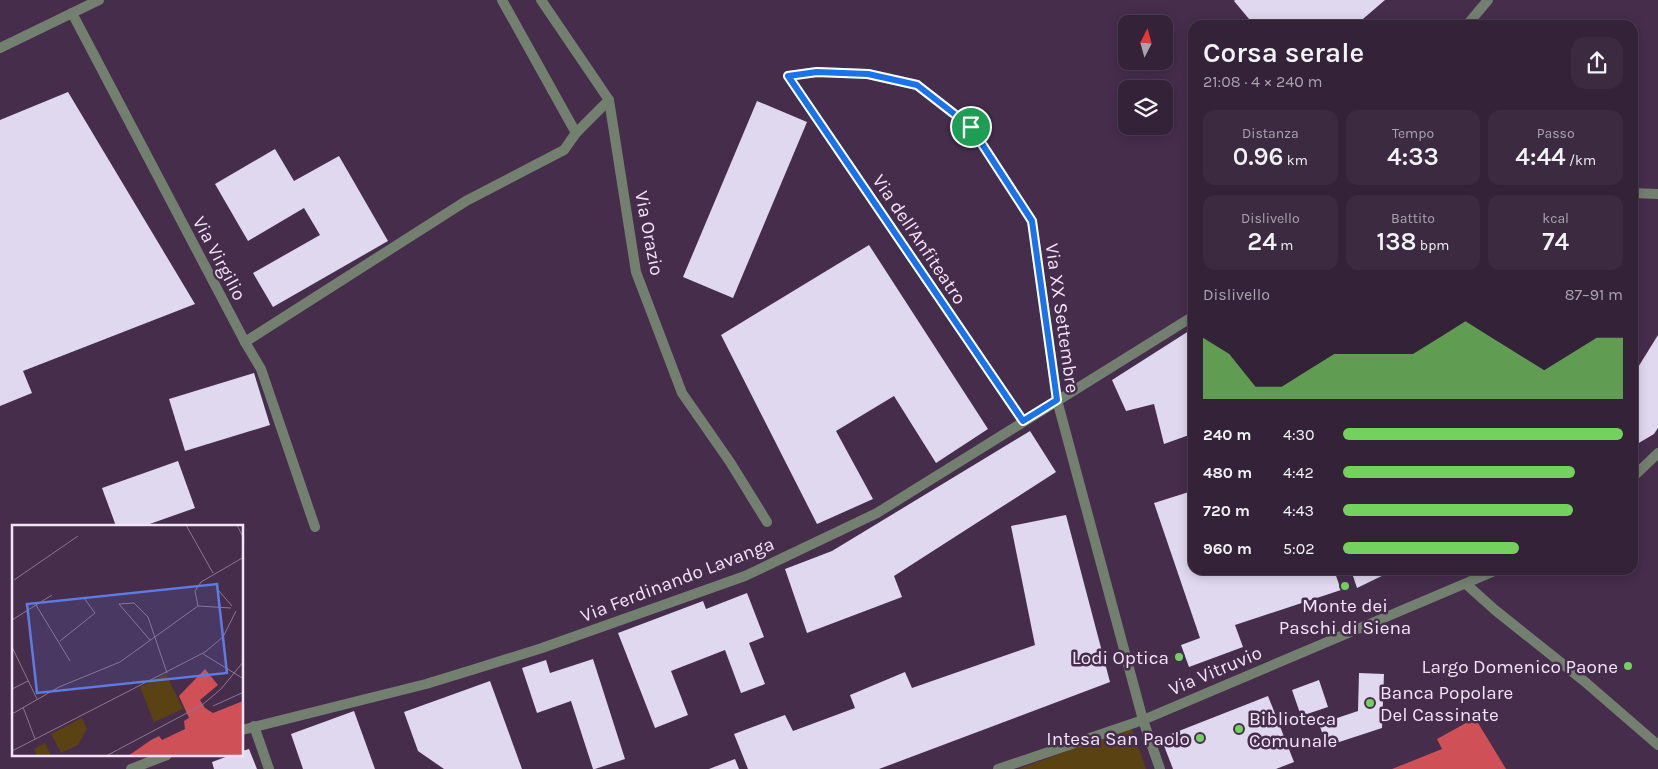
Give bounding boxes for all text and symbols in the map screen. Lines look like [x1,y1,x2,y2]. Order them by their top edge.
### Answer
north arrow [1118,15,1172,70]
map controls [1118,15,1173,135]
text: Corsa serale [1203,36,1364,69]
button: share [1571,37,1623,89]
text: 21:08 · 4 × 240 m [1203,72,1322,91]
button: layers [1118,80,1173,135]
pin [950,106,992,148]
icon: arrive [957,113,985,141]
text: Distanza [1242,125,1299,142]
text: Tempo [1392,125,1434,142]
text: Passo [1537,125,1575,142]
text: 0.96 [1233,142,1284,171]
text: 4:33 [1387,142,1439,171]
text: 4:44 [1515,142,1566,171]
text: km [1284,152,1308,169]
text: /km [1566,152,1596,169]
street label: Via dell'Anfiteatro [868,170,971,309]
street label: Via Orazio [630,189,668,277]
text: Dislivello [1241,210,1300,227]
text: Battito [1391,210,1435,227]
text: kcal [1542,210,1569,227]
street label: Via Virgilio [188,213,250,304]
text: 24 [1247,227,1277,256]
text: 138 [1377,227,1417,256]
text: 74 [1542,227,1569,256]
text: m [1277,237,1293,254]
text: bpm [1417,237,1449,254]
street label: Via XX Settembre [1041,242,1083,395]
text: Dislivello [1203,285,1270,304]
text: 87–91 m [1565,285,1623,304]
text: 240 m [1203,425,1252,444]
text: 4:30 [1283,425,1315,444]
text: 480 m [1203,463,1252,482]
text: 4:42 [1283,463,1314,482]
text: 720 m [1203,501,1250,520]
text: 4:43 [1283,501,1314,520]
inset map [12,525,244,756]
street label: Via Ferdinando Lavanga [577,533,777,627]
text: 960 m [1203,539,1252,558]
text: 5:02 [1283,539,1315,558]
marker: Monte dei Paschi di Siena [1339,580,1351,592]
place label: Monte dei Paschi di Siena [1279,595,1411,639]
street label: Via Vitruvio [1166,641,1265,700]
place label: Lodi Optica [1072,647,1169,669]
marker: Lodi Optica [1173,651,1185,663]
place label: Largo Domenico Paone [1422,656,1618,678]
marker: Largo Domenico Paone [1622,660,1634,672]
place label: Banca Popolare Del Cassinate [1380,682,1513,726]
marker: Banca Popolare Del Cassinate [1364,697,1376,709]
place label: Biblioteca Comunale [1249,708,1337,752]
marker: Biblioteca Comunale [1233,723,1245,735]
place label: Intesa San Paolo [1046,728,1190,750]
marker: Intesa San Paolo [1194,732,1206,744]

